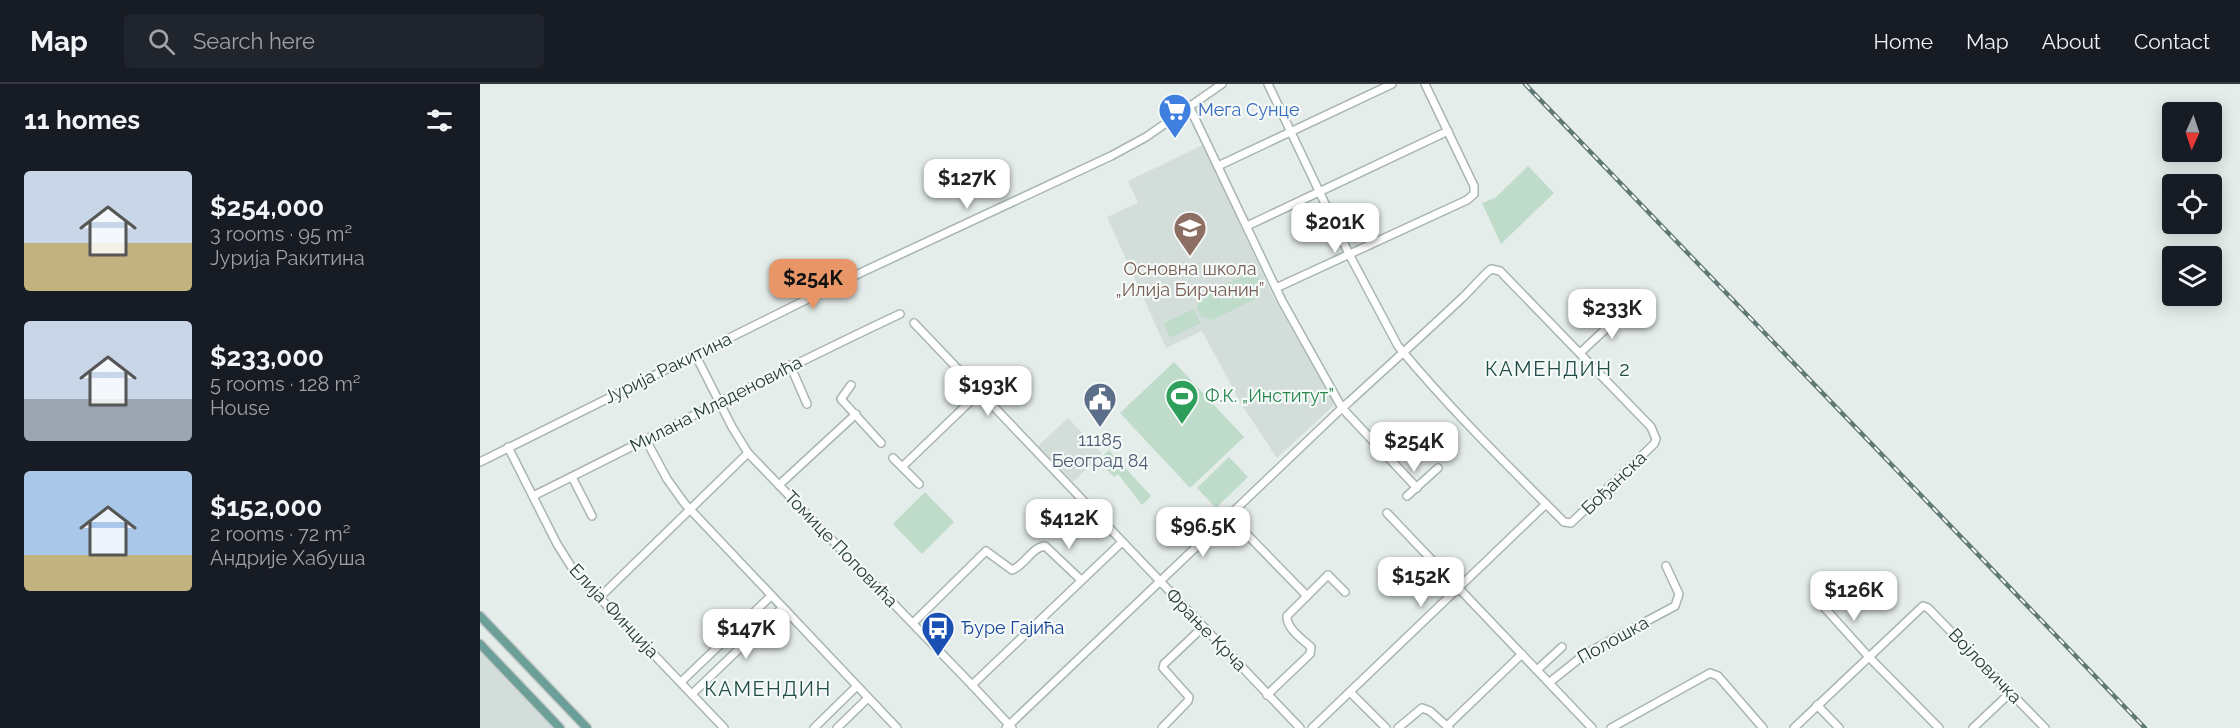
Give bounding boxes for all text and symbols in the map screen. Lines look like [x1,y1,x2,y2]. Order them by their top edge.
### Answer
search box [124,14,544,68]
text: Map [30,25,88,58]
icon: search [145,25,178,58]
text: Search here [193,28,315,54]
text: Home [1874,29,1933,54]
text: Map [1966,29,2009,54]
text: About [2042,29,2101,54]
text: Contact [2134,29,2210,54]
supermarket icon: Мега Сунце [1157,92,1193,139]
place label: Мега Сунце [1198,99,1300,120]
north arrow [2162,102,2222,162]
map controls [2162,102,2222,306]
icon: filters [423,104,456,137]
text: 11 homes [24,105,140,135]
pin: $127K [925,159,1009,210]
text: $127K [938,166,996,190]
button: locate [2162,174,2222,234]
text: $254,000 [210,192,324,222]
icon: home [72,195,144,267]
pin: $201K [1293,203,1377,254]
school or university icon: Основна школа „Илија Бирчанин” [1172,210,1208,257]
text: $201K [1305,210,1365,234]
text: 3 rooms · 95 m² [210,222,352,246]
text: Јурија Ракитина [210,246,365,270]
button: layers [2162,246,2222,306]
place label: Основна школа „Илија Бирчанин” [1116,258,1264,300]
pin: $254K [771,259,855,310]
text: $254K [783,266,843,290]
pin: $233K [1570,289,1654,340]
text: $233K [1582,296,1642,320]
street label: Јурија Ракитина [601,328,735,407]
text: $233,000 [210,342,324,372]
icon: home [72,345,144,417]
street label: Милана Младеновића [626,351,805,456]
district label: КАМЕНДИН 2 [1485,357,1631,381]
pin: $193K [946,366,1030,417]
text: 5 rooms · 128 m² [210,372,361,396]
text: $193K [959,373,1017,397]
sports icon: Ф.К. „Институт” [1164,378,1200,425]
public building icon: 11185 Београд 84 [1082,381,1118,428]
place label: Ф.К. „Институт” [1205,385,1334,406]
text: House [210,396,270,420]
pin: $254K [1372,422,1456,473]
place label: 11185 Београд 84 [1052,429,1149,471]
text: $254K [1384,429,1444,453]
street label: Бођанска [1577,447,1650,519]
street label: Томице Поповића [780,486,902,611]
text: $152,000 [210,492,322,522]
icon: home [72,495,144,567]
pin: $412K [1027,499,1111,550]
text: $412K [1040,506,1098,530]
pin: $96.5K [1154,507,1252,558]
text: $96.5K [1170,514,1236,538]
text: 2 rooms · 72 m² [210,522,350,546]
text: Андрије Хабуша [210,546,365,570]
pin: $152K [1379,557,1463,608]
street label: Елија Финција [565,559,663,662]
text: $152K [1392,564,1450,588]
pin: $126K [1812,571,1896,622]
text: $126K [1824,578,1884,602]
street label: Фрање Крча [1162,584,1251,675]
pin: $147K [704,609,788,660]
bus stop icon: Ђуре Гајића [920,610,956,657]
street label: Полошка [1574,611,1652,668]
text: $147K [717,616,775,640]
place label: Ђуре Гајића [961,617,1064,638]
street label: Војловичка [1944,624,2026,708]
district label: КАМЕНДИН [704,677,832,701]

